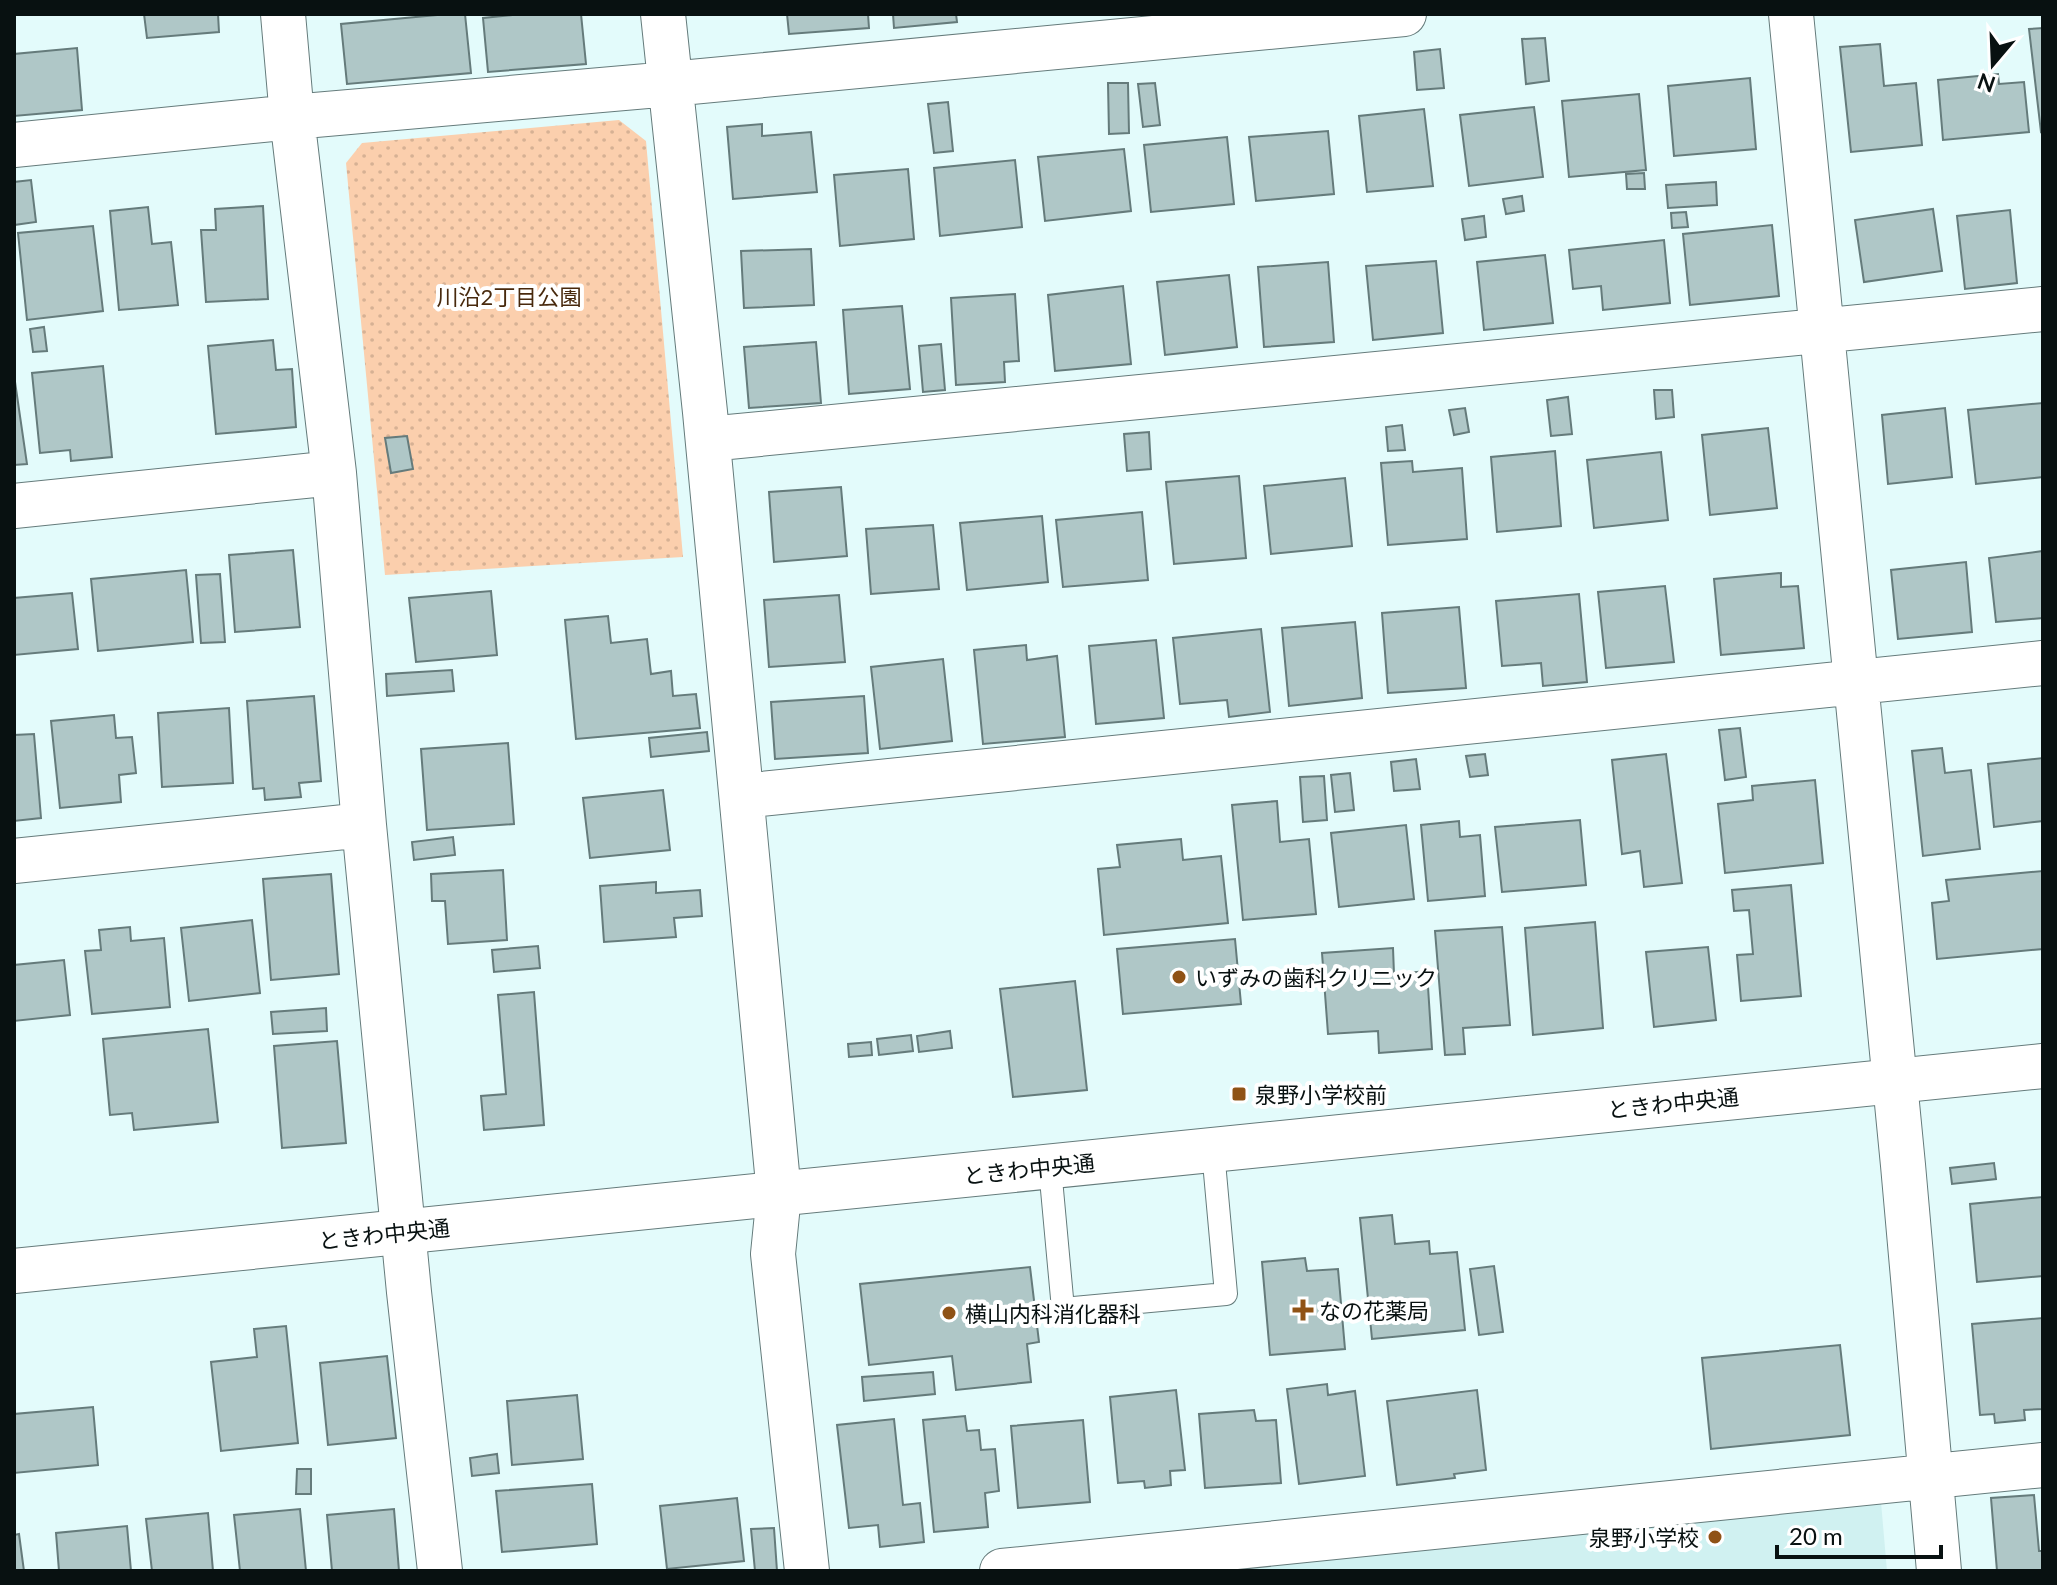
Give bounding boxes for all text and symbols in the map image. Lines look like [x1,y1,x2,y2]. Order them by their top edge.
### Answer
north arrow [1953,24,2033,104]
text: N [1974,68,1999,99]
park label: 川沿2丁目公園 [437,283,581,310]
place label: いずみの歯科クリニック [1195,964,1437,991]
marker: いずみの歯科クリニック [1170,968,1188,986]
place label: 泉野小学校前 [1255,1081,1387,1108]
street label: ときわ中央通 [1606,1083,1740,1123]
marker: 泉野小学校前 [1230,1085,1248,1103]
street label: ときわ中央通 [962,1149,1096,1189]
street label: ときわ中央通 [317,1214,451,1254]
place label: なの花薬局 [1319,1297,1429,1324]
place label: 横山内科消化器科 [965,1300,1141,1327]
marker: なの花薬局 [1294,1301,1312,1319]
marker: 横山内科消化器科 [940,1304,958,1322]
scale bar [1777,1509,1941,1559]
text: 20 m [1789,1521,1843,1550]
place label: 泉野小学校 [1589,1524,1699,1551]
marker: 泉野小学校 [1706,1528,1724,1546]

